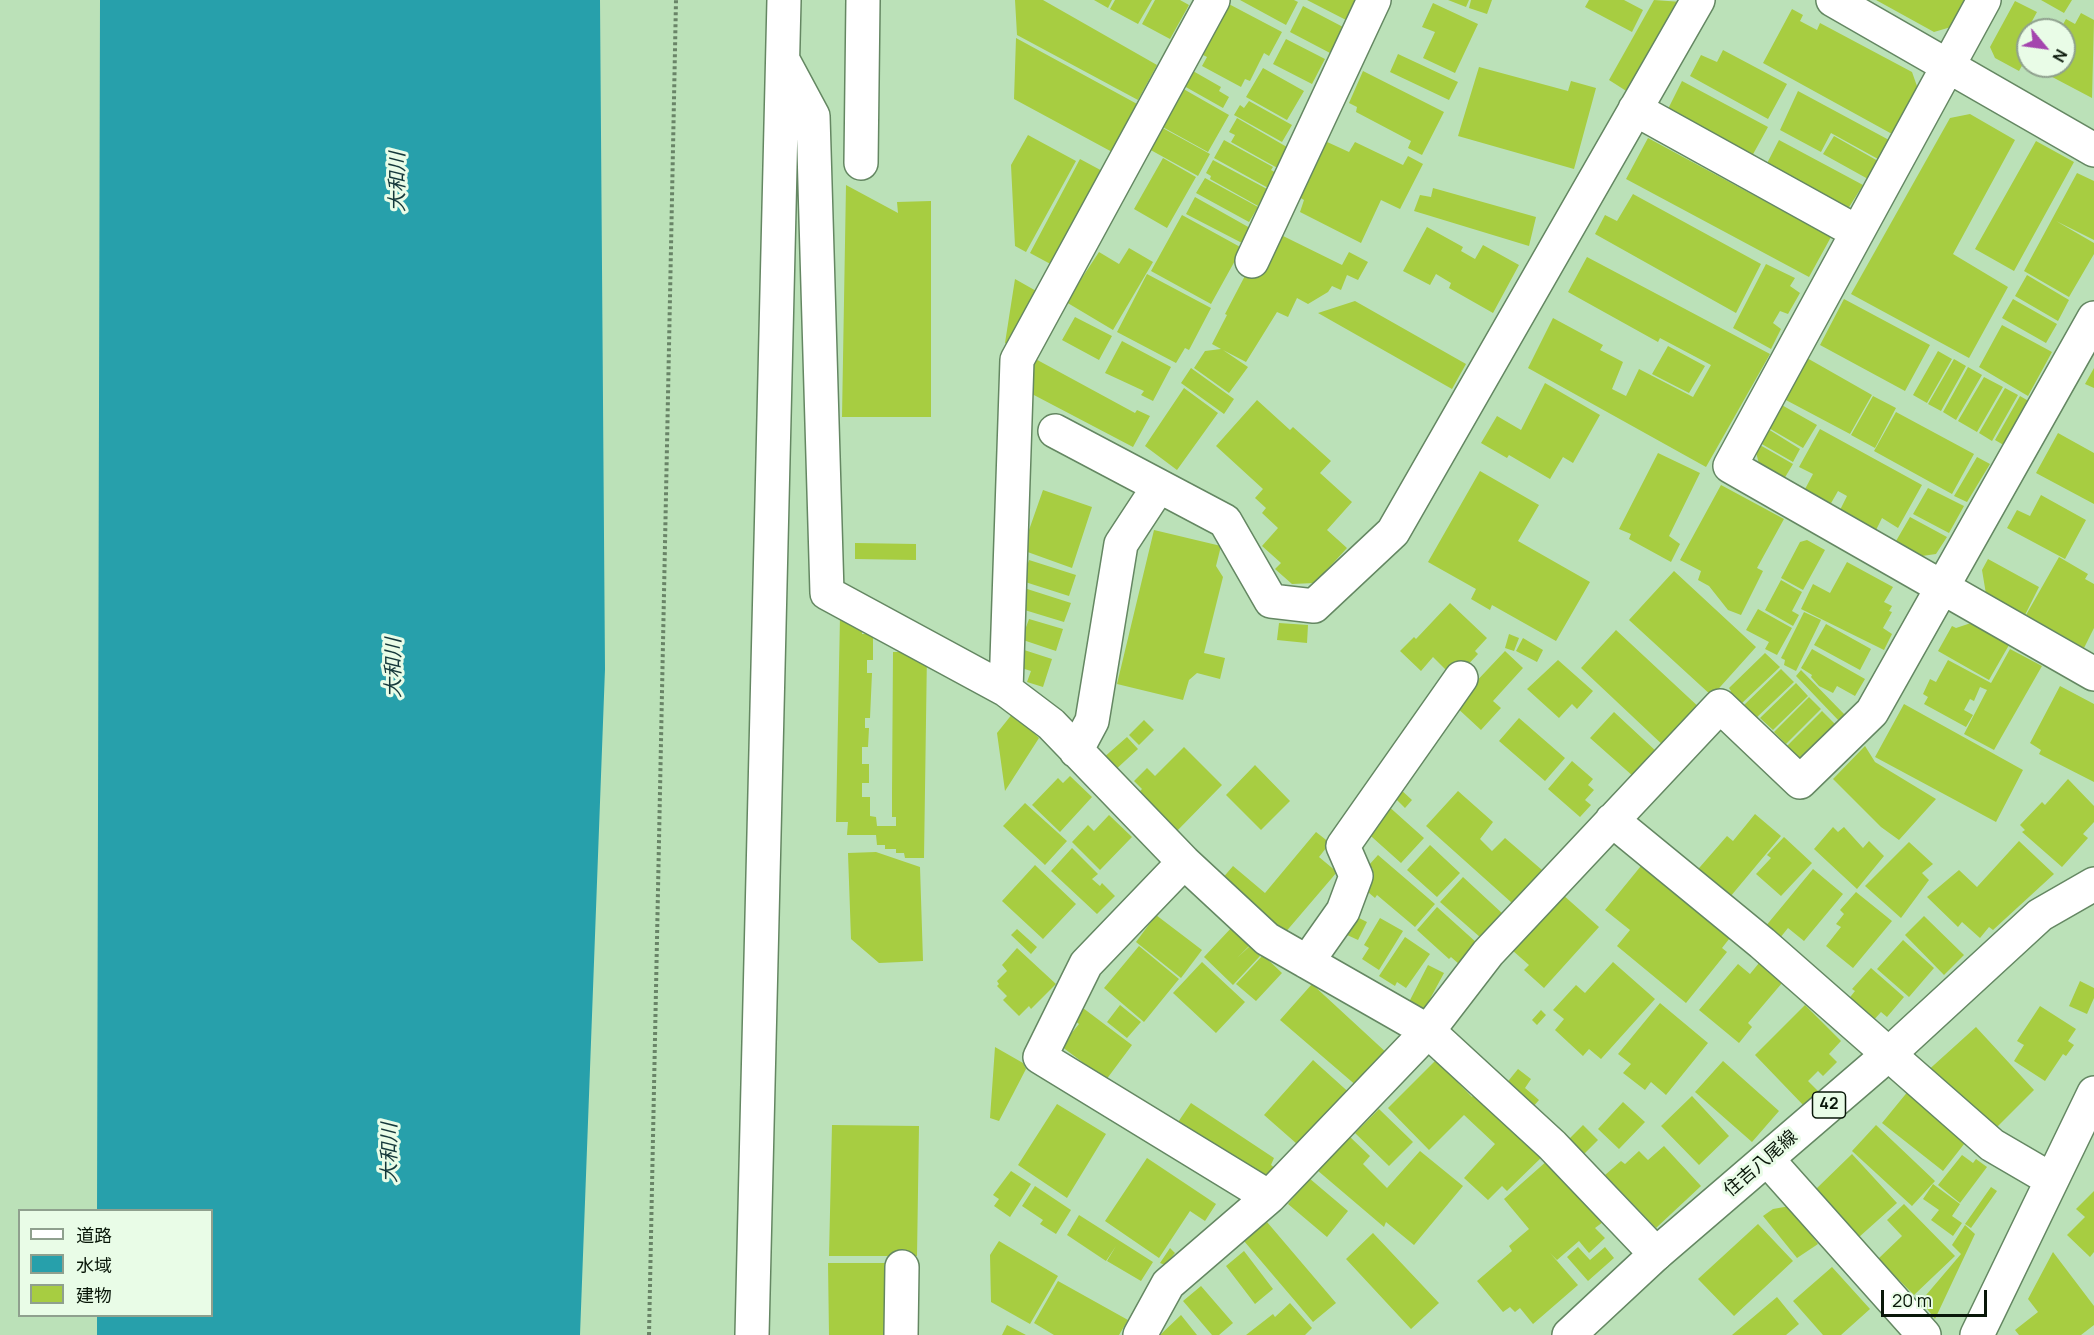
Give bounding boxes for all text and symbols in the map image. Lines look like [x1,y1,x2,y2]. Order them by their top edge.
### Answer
north arrow [2016,18,2076,78]
text: N [2048,45,2072,66]
water label: 大和川 [386,152,410,212]
water label: 大和川 [382,638,406,698]
road number: 42 [1812,1092,1846,1118]
water label: 大和川 [378,1123,402,1183]
street label: 住吉八尾線 [1720,1126,1802,1202]
legend [18,1209,213,1317]
text: 道路 [76,1223,112,1247]
text: 水域 [76,1253,112,1277]
scale bar [1884,1278,1990,1316]
text: 建物 [76,1283,112,1307]
text: 20 m [1892,1288,1932,1312]

